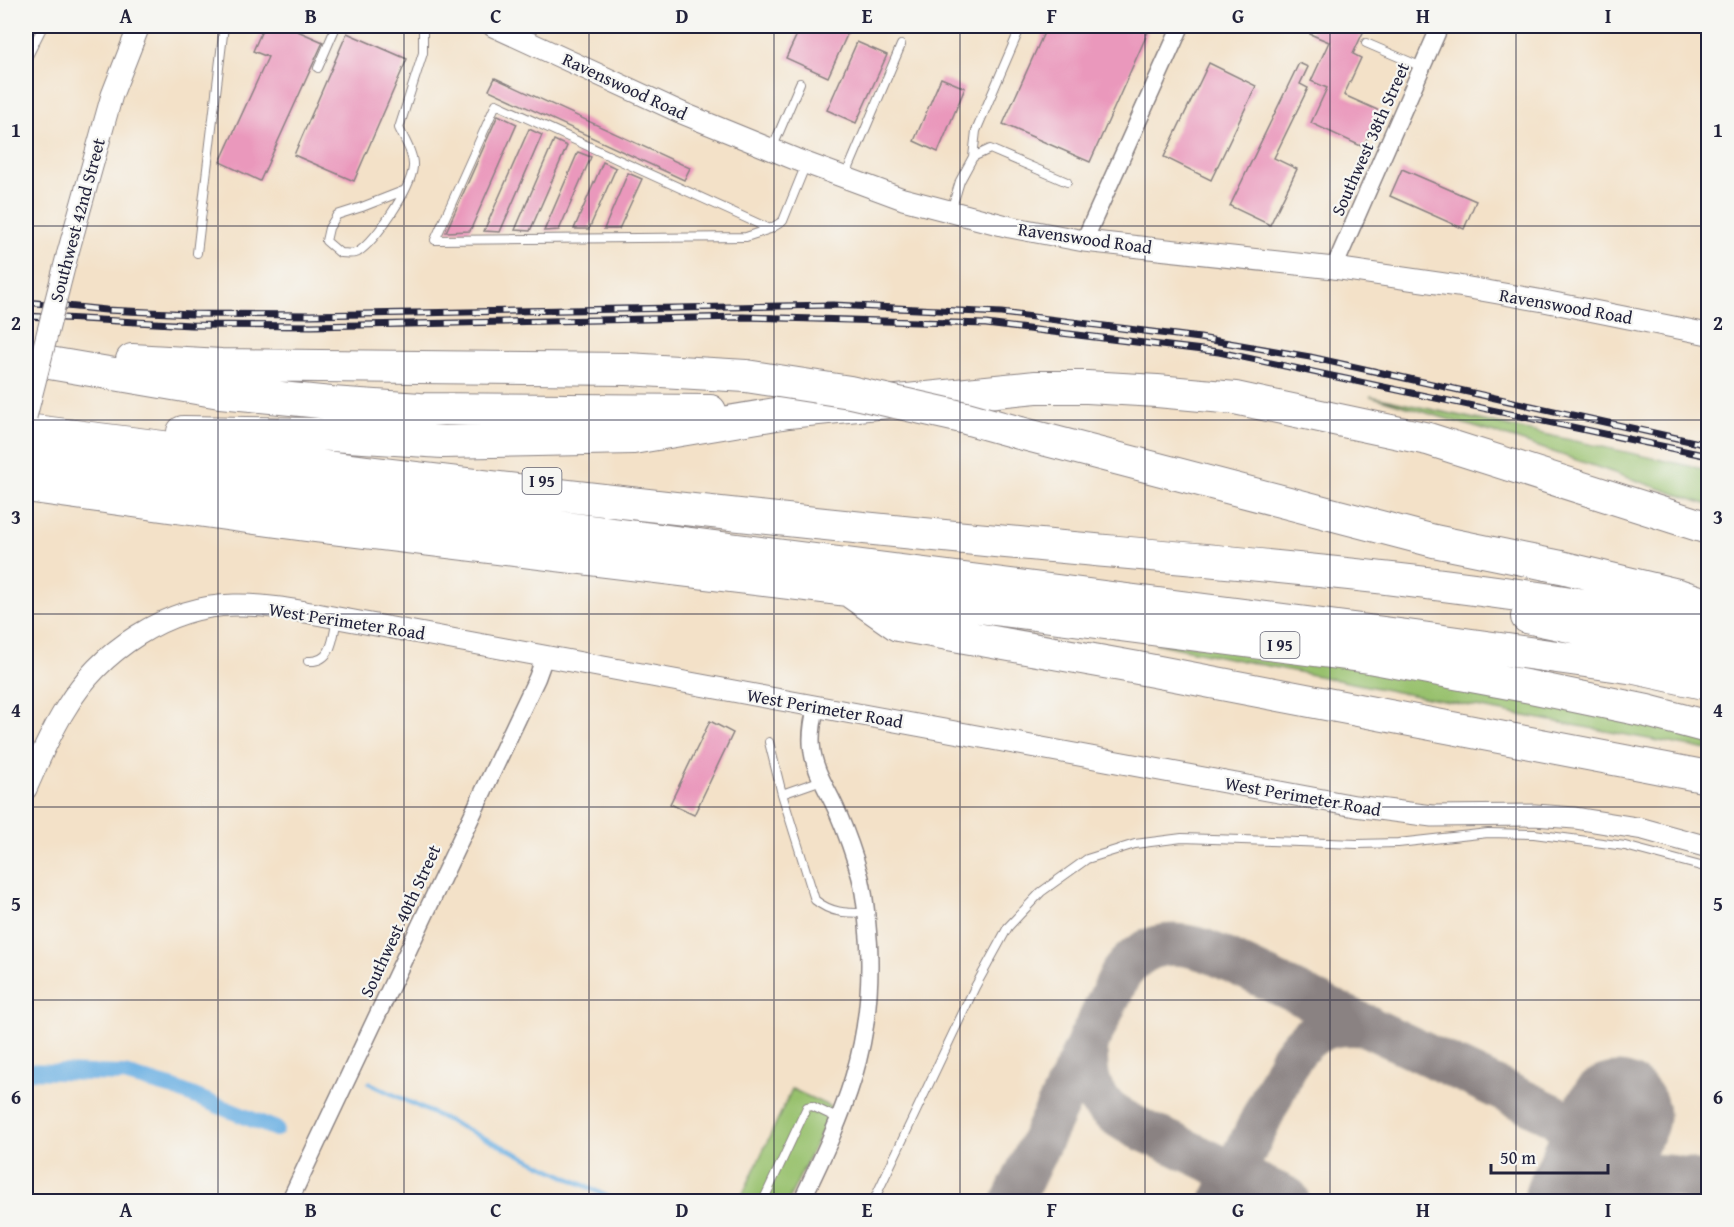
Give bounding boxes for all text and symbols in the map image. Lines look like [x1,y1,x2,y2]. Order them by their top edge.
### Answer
text: A [120,1,133,30]
text: B [305,1,317,30]
text: C [490,1,502,30]
text: D [675,1,689,30]
text: E [862,1,873,30]
text: F [1047,1,1057,30]
text: G [1232,1,1244,30]
text: H [1416,1,1430,30]
text: I [1605,1,1611,30]
street label: Ravenswood Road [558,45,692,127]
street label: Southwest 38th Street [1324,57,1416,220]
text: 1 [11,115,21,144]
text: 1 [1713,115,1723,144]
street label: Southwest 42nd Street [42,134,112,305]
street label: Ravenswood Road [1016,215,1154,261]
street label: Ravenswood Road [1497,281,1635,331]
text: 2 [11,308,21,337]
text: 2 [1713,308,1723,337]
road number: I 95 [522,468,562,494]
text: 3 [11,502,21,531]
text: 3 [1713,502,1723,531]
street label: West Perimeter Road [267,595,428,647]
road number: I 95 [1260,632,1300,658]
street label: West Perimeter Road [745,681,906,735]
text: 4 [11,695,21,724]
text: 4 [1713,695,1723,724]
street label: West Perimeter Road [1223,769,1384,823]
street label: Southwest 40th Street [353,840,448,1002]
text: 5 [11,889,21,918]
text: 5 [1713,889,1723,918]
text: 6 [11,1082,21,1111]
text: 6 [1713,1082,1723,1111]
scale bar [1491,1137,1608,1175]
text: 50 m [1500,1144,1536,1171]
text: A [120,1195,133,1224]
text: B [305,1195,317,1224]
text: C [490,1195,502,1224]
text: D [675,1195,689,1224]
text: E [862,1195,873,1224]
text: F [1047,1195,1057,1224]
text: G [1232,1195,1244,1224]
text: H [1416,1195,1430,1224]
text: I [1605,1195,1611,1224]

